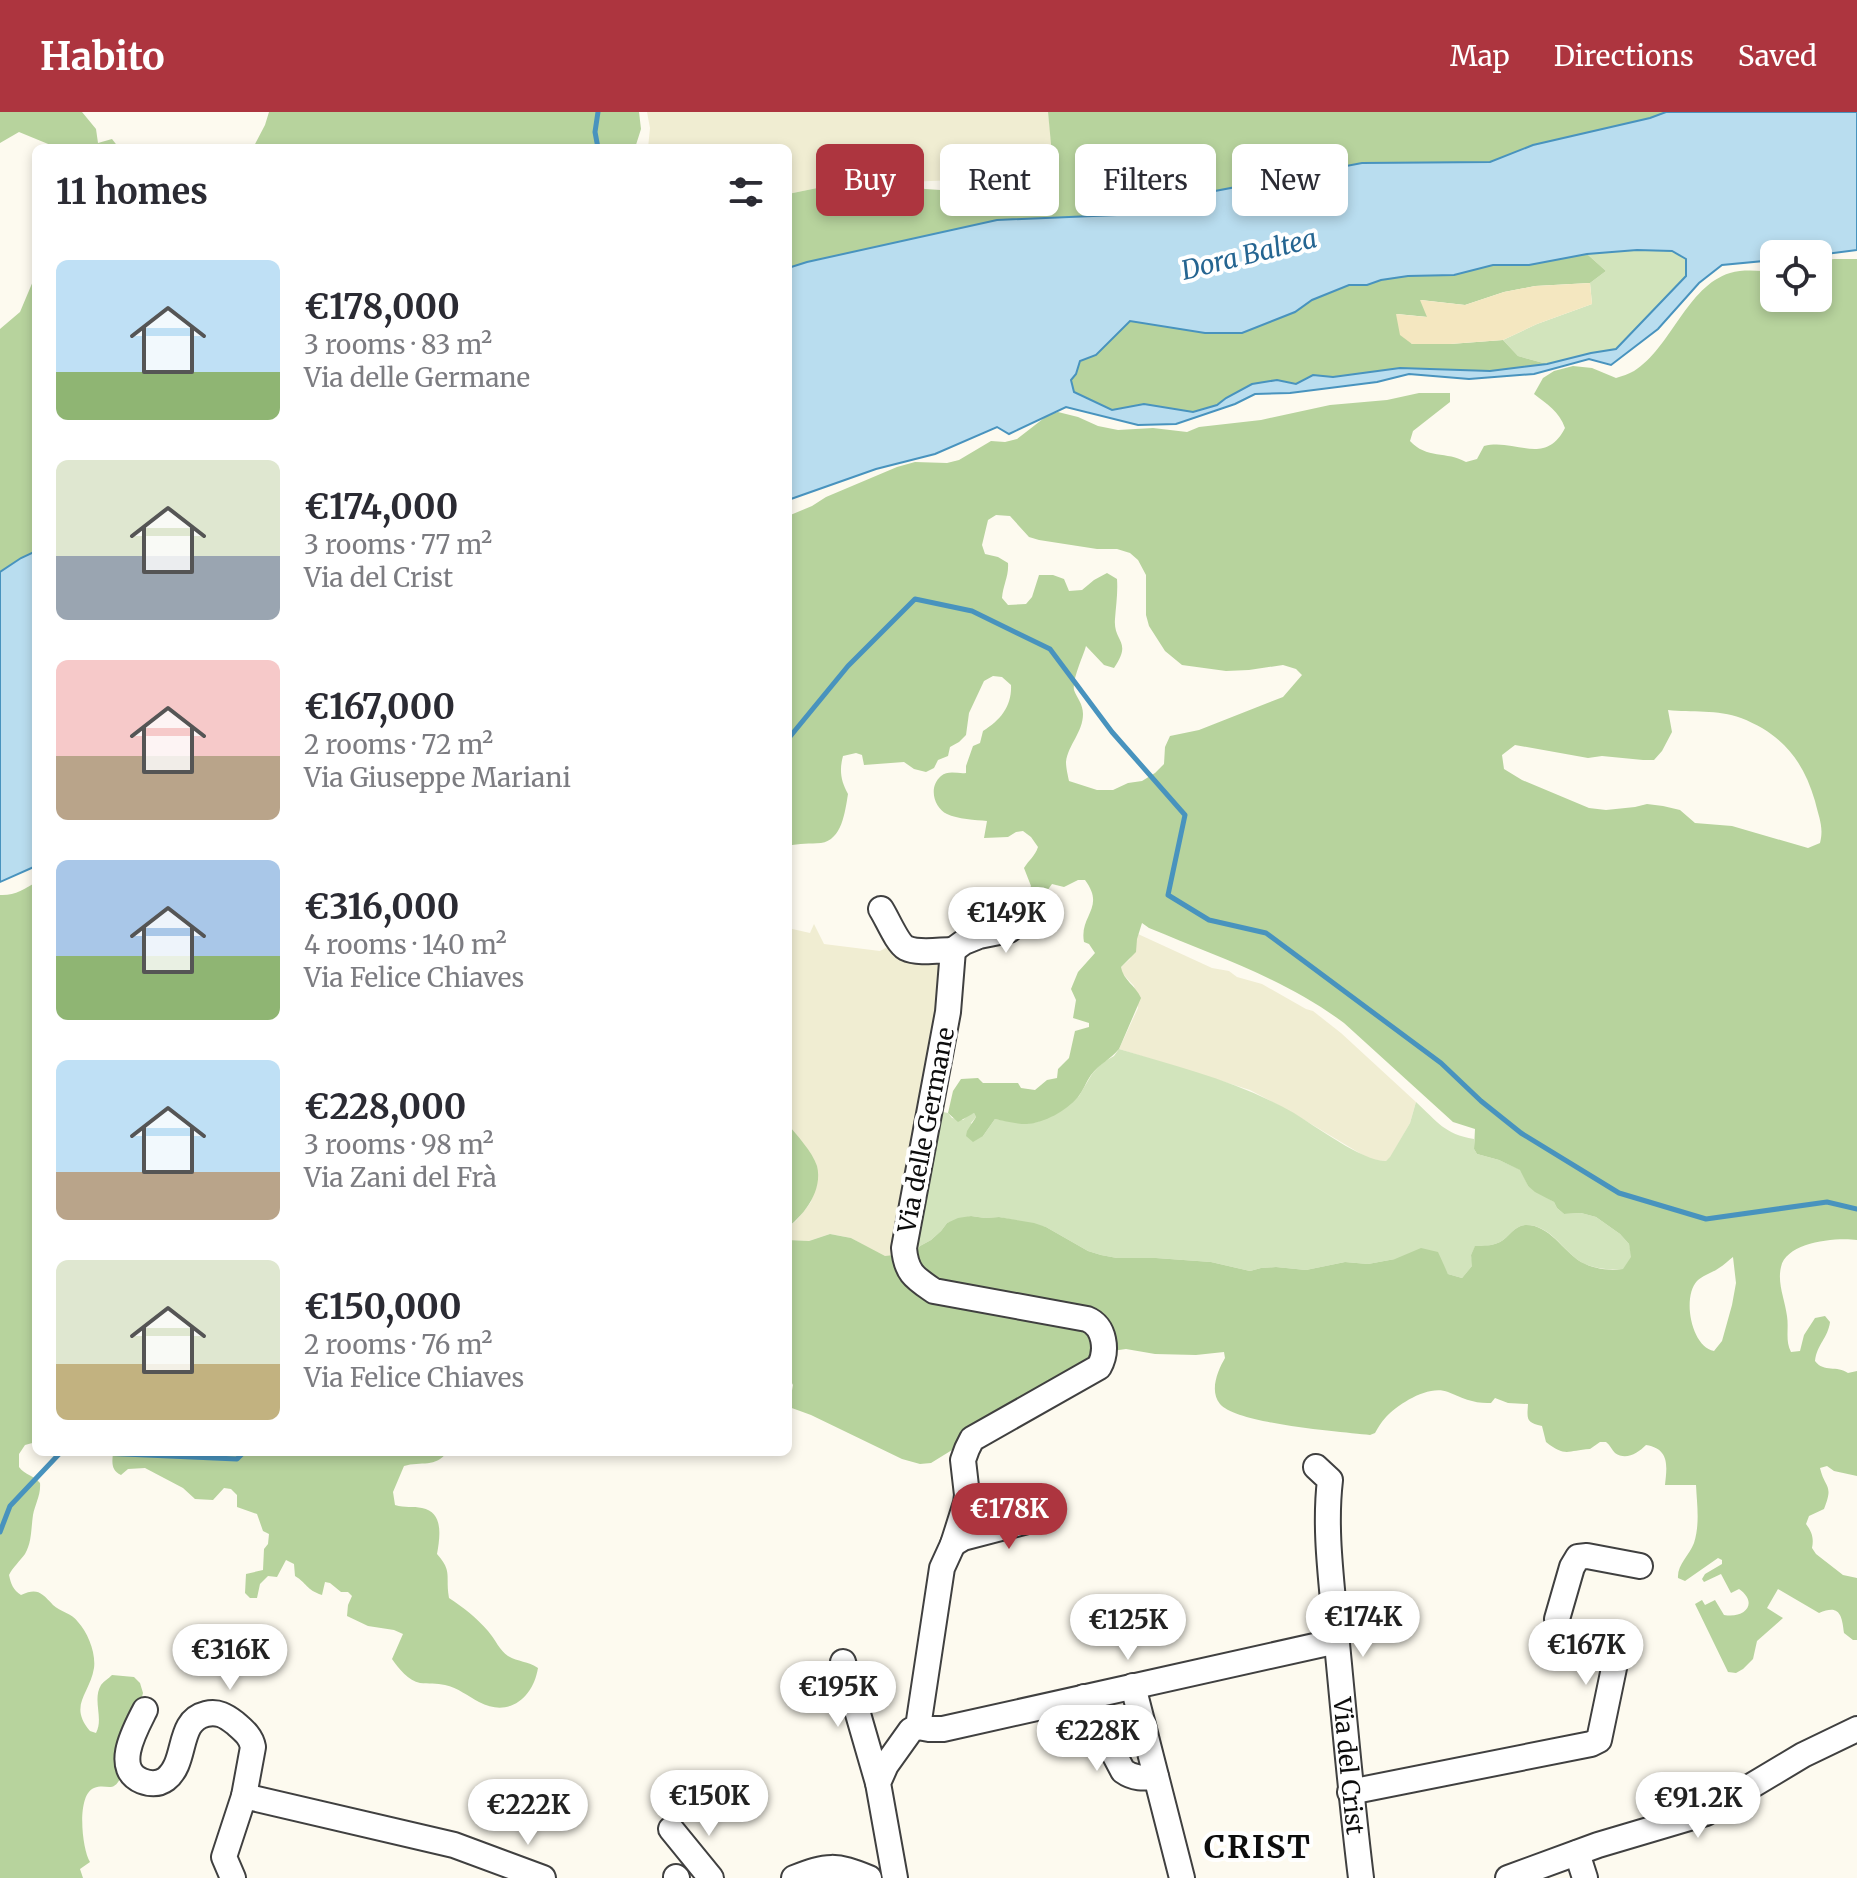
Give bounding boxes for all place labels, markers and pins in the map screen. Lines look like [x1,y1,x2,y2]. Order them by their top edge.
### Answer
pin: €149K [950,887,1062,955]
pin: €178K [953,1483,1065,1551]
pin: €174K [1307,1591,1419,1659]
pin: €125K [1072,1594,1184,1662]
pin: €167K [1530,1619,1642,1687]
pin: €316K [174,1624,286,1692]
pin: €195K [782,1661,894,1729]
pin: €228K [1041,1705,1153,1773]
pin: €150K [653,1770,765,1838]
pin: €91.2K [1633,1772,1763,1840]
pin: €222K [472,1779,584,1847]

